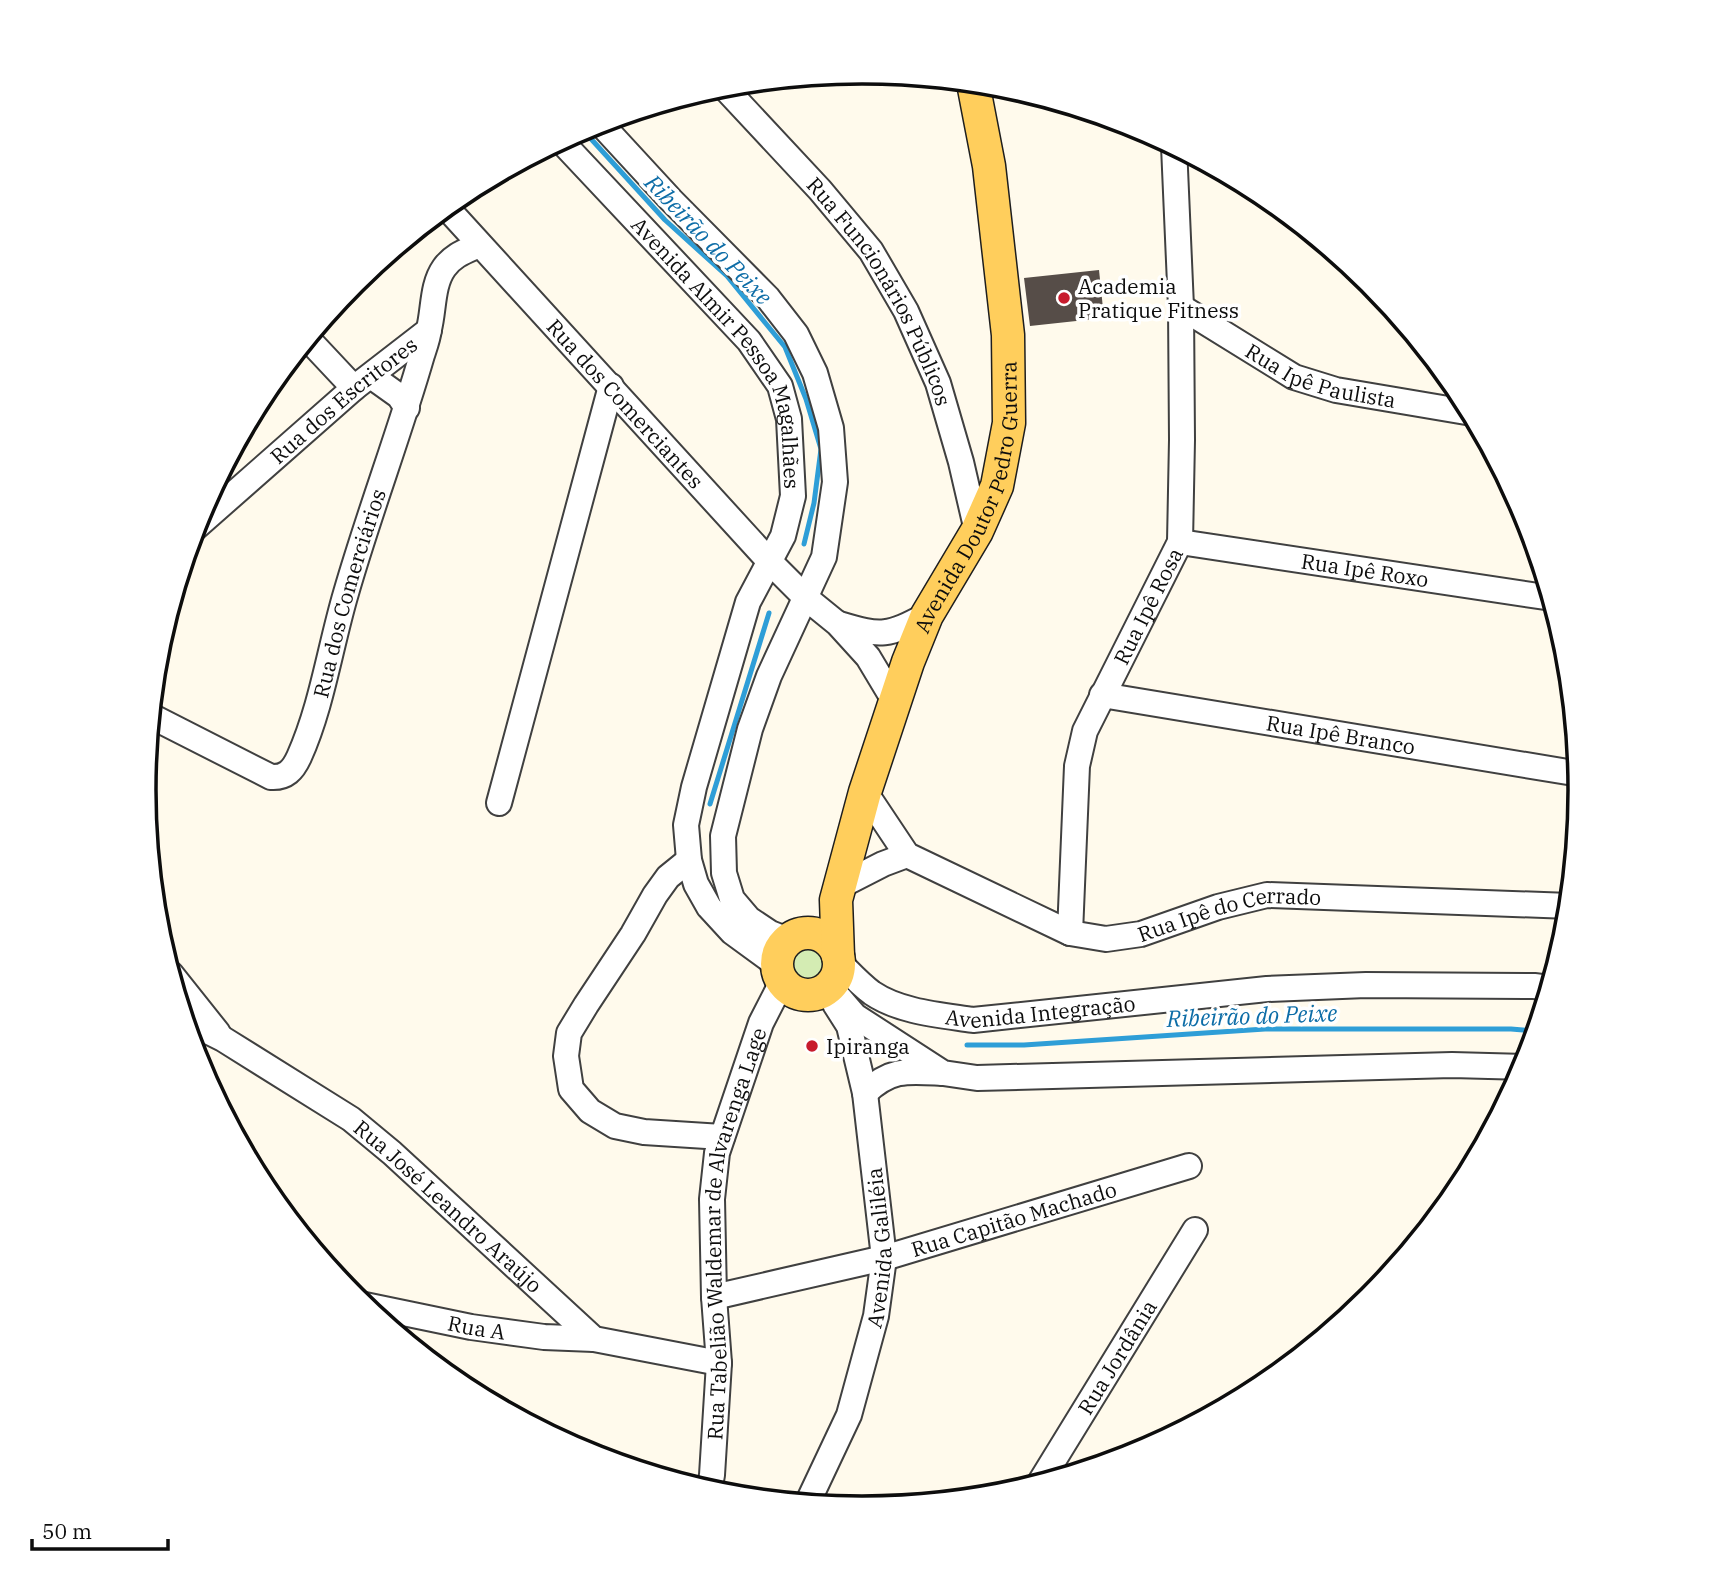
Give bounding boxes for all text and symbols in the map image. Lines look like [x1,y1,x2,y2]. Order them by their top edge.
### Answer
water label: Ribeirão do Peixe [638,167,779,311]
street label: Rua Funcionários Públicos [801,171,958,409]
street label: Avenida Almir Pessoa Magalhães [625,211,807,489]
place label: Academia Pratique Fitness [1078,272,1239,324]
marker: Academia Pratique Fitness [1056,290,1072,306]
street label: Rua dos Comerciantes [541,313,710,494]
street label: Rua dos Escritores [264,330,423,470]
street label: Rua Ipê Paulista [1240,336,1398,414]
street label: Avenida Doutor Pedro Guerra [907,361,1024,637]
street label: Rua dos Comerciários [306,485,392,701]
street label: Rua Ipê Rosa [1107,543,1189,669]
street label: Rua Ipê Roxo [1299,546,1431,593]
street label: Rua Ipê Branco [1264,708,1417,761]
street label: Rua Ipê do Cerrado [1134,881,1322,948]
street label: Avenida Integração [944,989,1137,1034]
water label: Ribeirão do Peixe [1165,997,1338,1033]
street label: Rua Tabelião Waldemar de Alvarenga Lage [698,1024,772,1441]
place label: Ipiranga [826,1032,910,1060]
marker: Ipiranga [804,1038,820,1054]
street label: Rua José Leandro Araújo [348,1113,548,1299]
street label: Avenida Galiléia [859,1166,898,1331]
street label: Rua Capitão Machado [908,1175,1120,1263]
street label: Rua Jordânia [1071,1294,1163,1420]
street label: Rua A [445,1309,508,1346]
scale bar [32,1508,168,1552]
text: 50 m [42,1517,92,1545]

